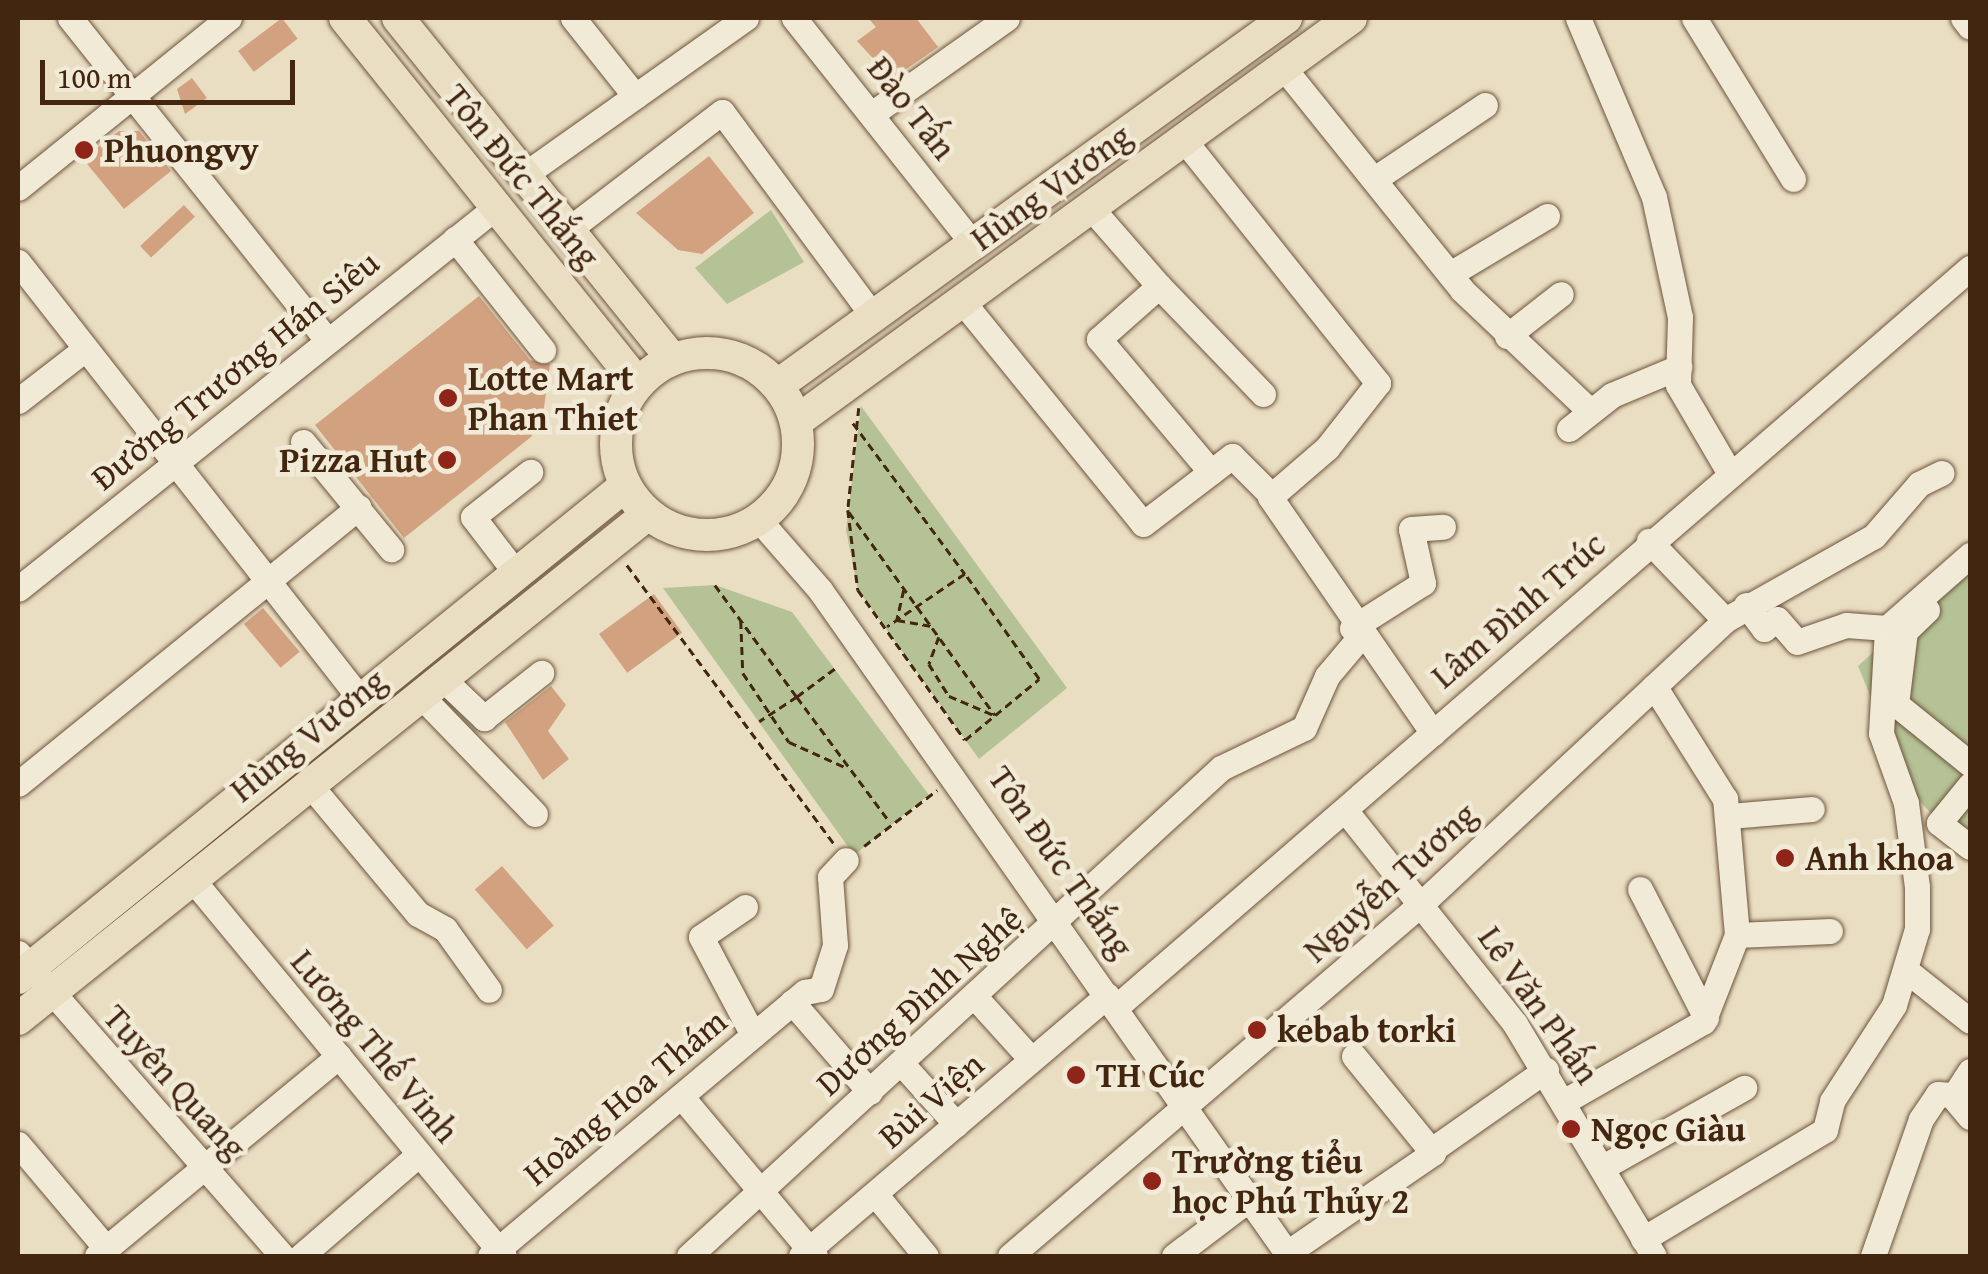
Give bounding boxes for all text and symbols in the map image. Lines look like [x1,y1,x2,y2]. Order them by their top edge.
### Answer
scale bar [45,40,300,102]
street label: Đào Tấn [859,48,965,168]
text: 100 m [57,55,131,99]
street label: Tôn Đức Thắng [435,76,609,276]
street label: Hùng Vương [962,115,1140,259]
place label: Phuongvy [104,129,259,171]
marker: Phuongvy [73,139,95,161]
street label: Đường Trương Hán Siêu [83,241,387,499]
place label: Lotte Mart Phan Thiet [468,357,638,439]
marker: Lotte Mart Phan Thiet [437,387,459,409]
place label: Pizza Hut [279,439,427,481]
marker: Pizza Hut [436,449,458,471]
street label: Lâm Đình Trúc [1423,523,1613,697]
street label: Hùng Vương [222,659,394,811]
street label: Tôn Đức Thắng [979,758,1143,966]
street label: Nguyễn Tương [1295,793,1485,971]
place label: Anh khoa [1805,837,1954,879]
marker: Anh khoa [1774,847,1796,869]
street label: Dương Đình Nghệ [808,898,1030,1104]
street label: Lê Văn Phấn [1469,918,1609,1092]
street label: Lương Thế Vinh [282,941,468,1151]
street label: Tuyên Quang [95,996,255,1168]
street label: Hoàng Hoa Thám [515,1000,735,1194]
place label: kebab torki [1277,1009,1456,1051]
marker: kebab torki [1246,1019,1268,1041]
street label: Bùi Viện [870,1043,992,1157]
place label: TH Cúc [1096,1054,1205,1096]
marker: TH Cúc [1065,1064,1087,1086]
place label: Ngọc Giàu [1591,1108,1745,1150]
marker: Ngọc Giàu [1560,1118,1582,1140]
place label: Trường tiểu học Phú Thủy 2 [1172,1140,1409,1222]
marker: Trường tiểu học Phú Thủy 2 [1141,1170,1163,1192]

